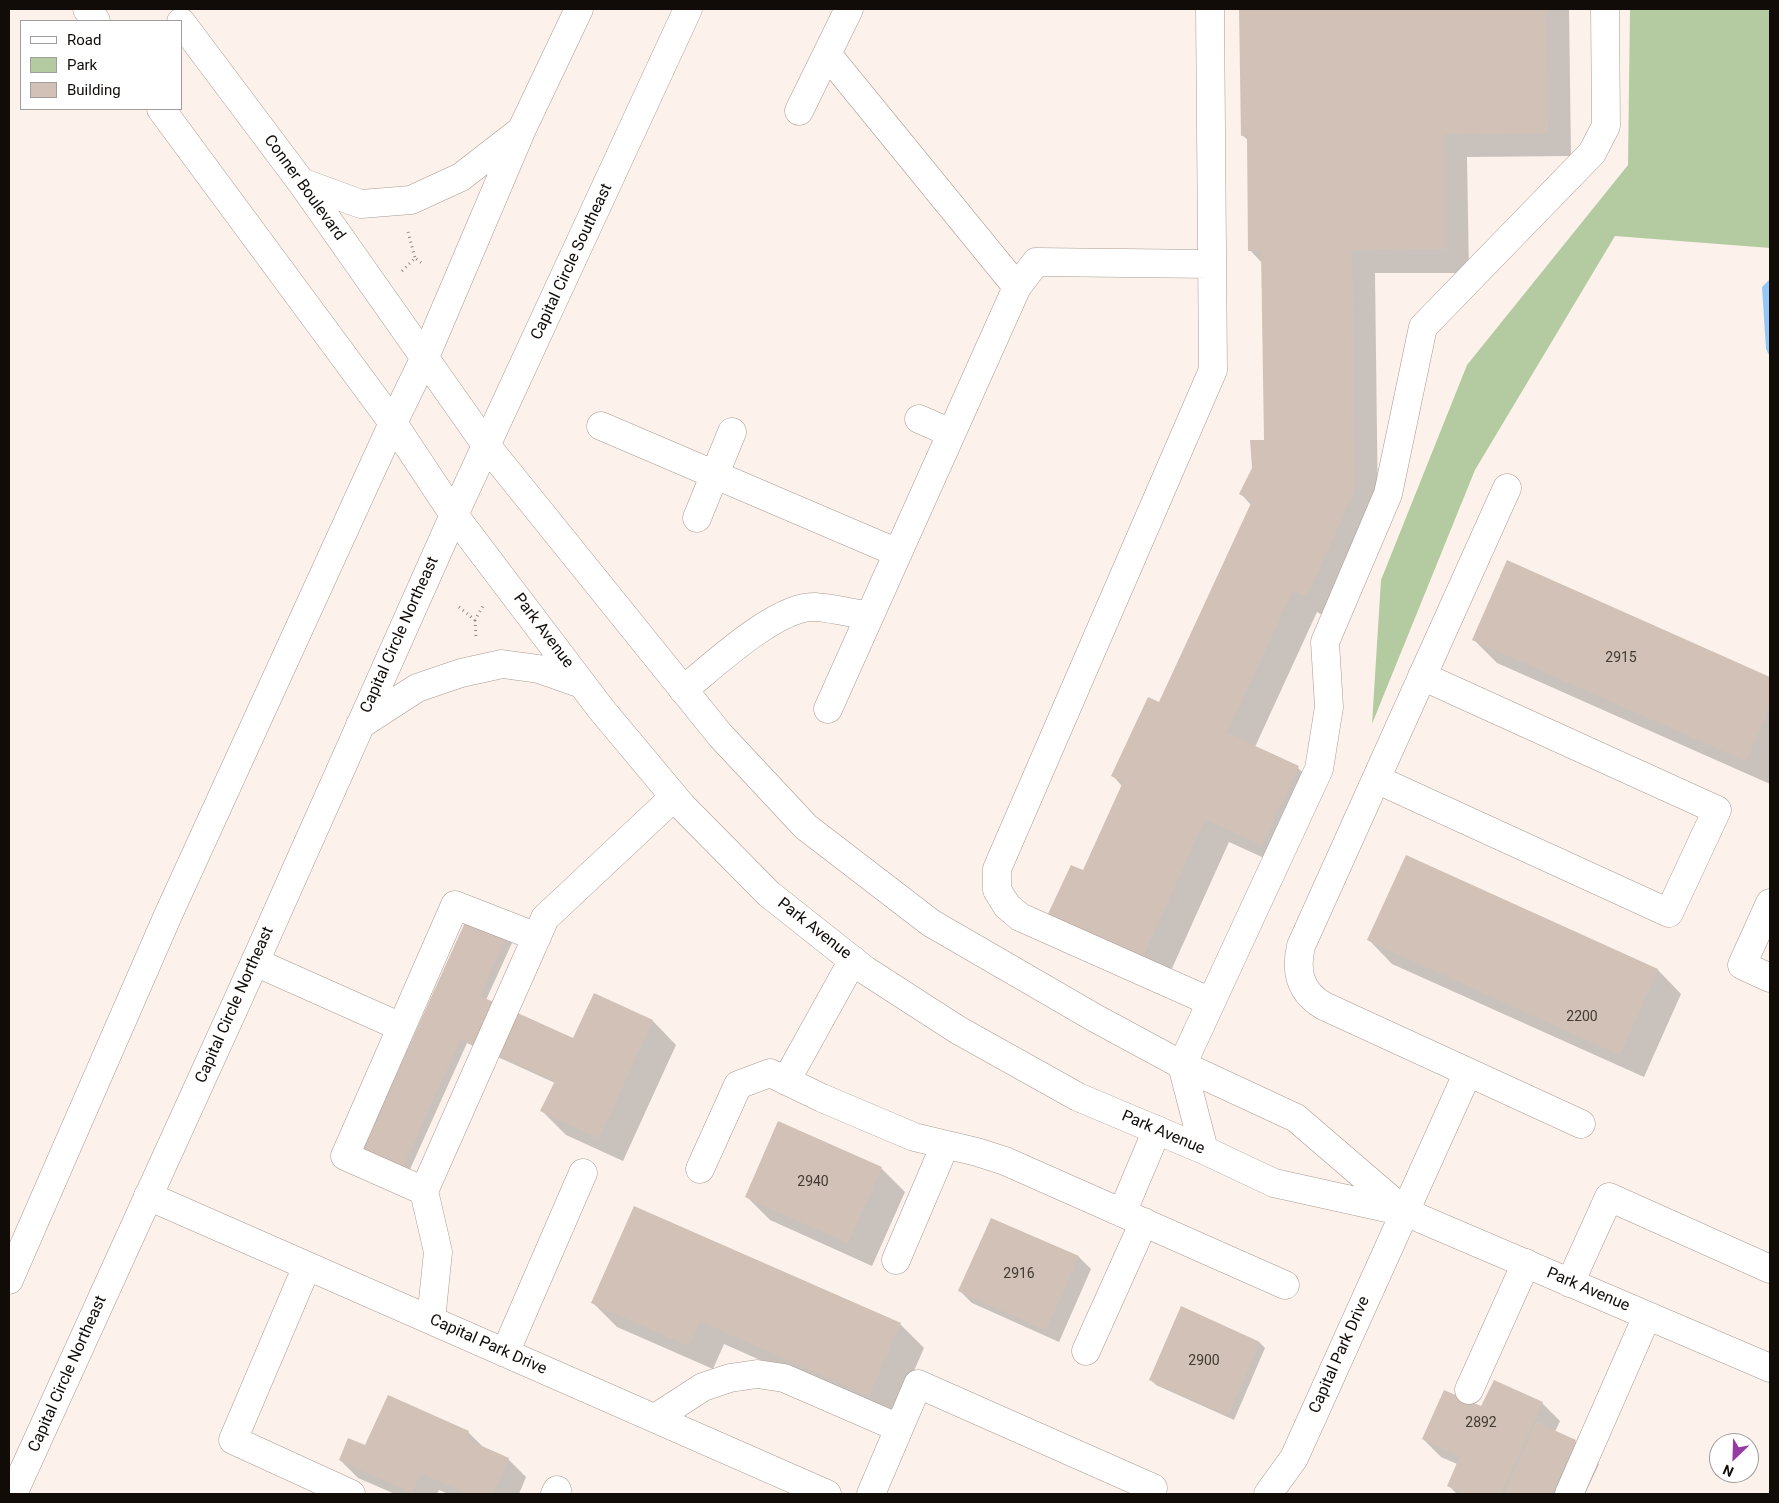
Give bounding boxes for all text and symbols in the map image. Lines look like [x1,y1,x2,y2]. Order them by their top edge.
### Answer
legend [20,20,182,110]
text: Road [67,31,101,49]
text: Park [67,56,97,74]
text: Building [67,81,121,99]
street label: Conner Boulevard [259,131,349,245]
street label: Capital Circle Southeast [527,181,617,343]
street label: Capital Circle Northeast [357,554,443,716]
street label: Park Avenue [509,590,577,672]
house number: 2915 [1605,650,1637,666]
street label: Park Avenue [773,894,855,964]
street label: Capital Circle Northeast [192,924,278,1086]
house number: 2200 [1566,1009,1598,1025]
street label: Park Avenue [1119,1107,1207,1159]
house number: 2940 [797,1174,829,1190]
street label: Park Avenue [1544,1264,1632,1316]
house number: 2916 [1003,1266,1035,1282]
street label: Capital Circle Northeast [25,1293,111,1455]
street label: Capital Park Drive [1306,1294,1374,1416]
street label: Capital Park Drive [427,1311,549,1379]
house number: 2900 [1188,1353,1220,1369]
house number: 2892 [1465,1415,1497,1431]
north arrow [1709,1433,1759,1483]
text: N [1721,1461,1736,1480]

